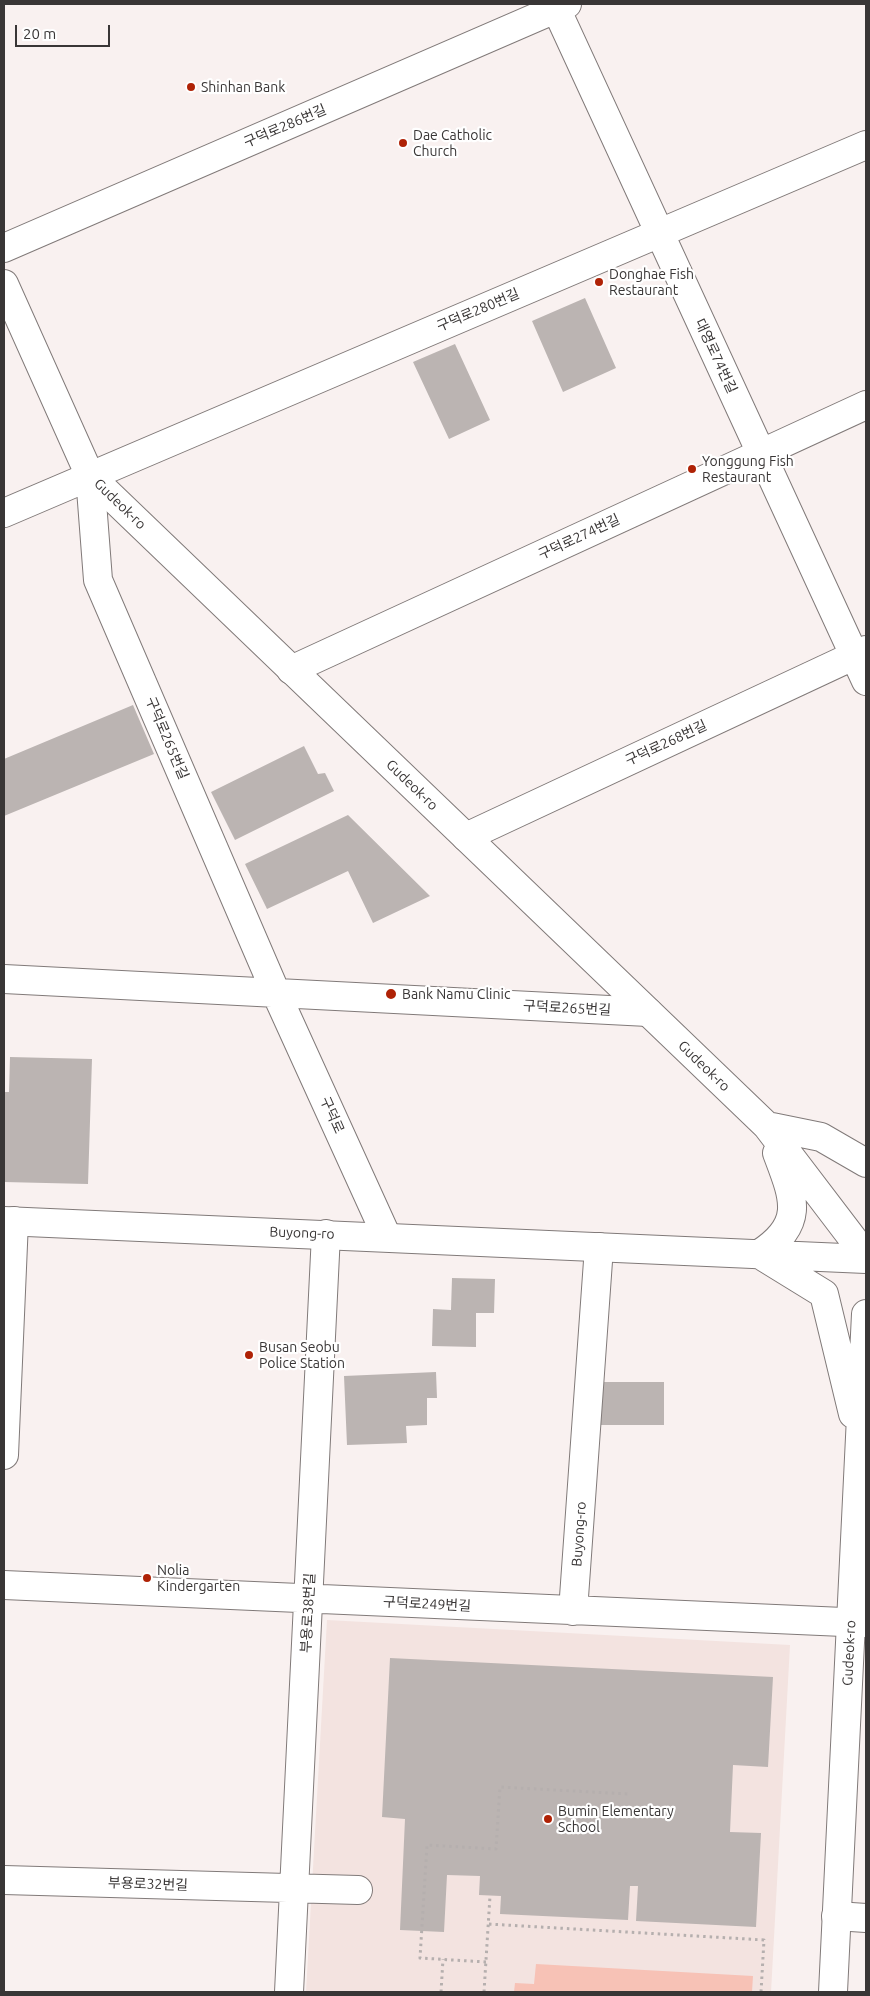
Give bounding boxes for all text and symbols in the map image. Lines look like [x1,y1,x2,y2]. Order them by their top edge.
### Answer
scale bar [18,15,112,47]
text: 20 m [23,25,56,42]
place label: Shinhan Bank [201,79,285,95]
marker: Shinhan Bank [185,81,197,93]
street label: 구덕로286번길 [241,101,329,151]
place label: Dae Catholic Church [413,127,492,160]
marker: Dae Catholic Church [397,137,409,149]
place label: Donghae Fish Restaurant [609,266,694,298]
marker: Donghae Fish Restaurant [593,276,605,288]
street label: 구덕로280번길 [434,285,522,335]
street label: 대영로74번길 [691,316,741,396]
place label: Yonggung Fish Restaurant [702,453,794,486]
marker: Yonggung Fish Restaurant [686,463,698,475]
street label: Gudeok-ro [91,475,149,533]
street label: 구덕로274번길 [536,511,622,563]
street label: 구덕로265번길 [142,694,192,782]
street label: 구덕로268번길 [623,717,709,769]
street label: Gudeok-ro [383,756,441,814]
place label: Bank Namu Clinic [402,986,510,1002]
marker: Bank Namu Clinic [384,987,398,1001]
street label: 구덕로265번길 [523,997,611,1019]
street label: Gudeok-ro [675,1037,733,1095]
street label: 구덕로 [316,1094,348,1136]
street label: Buyong-ro [269,1223,335,1243]
place label: Busan Seobu Police Station [259,1339,345,1371]
marker: Busan Seobu Police Station [243,1349,255,1361]
street label: Buyong-ro [568,1501,590,1567]
place label: Nolia Kindergarten [157,1562,240,1594]
marker: Nolia Kindergarten [141,1572,153,1584]
street label: 부용로38번길 [298,1573,318,1653]
street label: 구덕로249번길 [383,1593,471,1615]
street label: Gudeok-ro [839,1620,859,1686]
place label: Bumin Elementary School [558,1803,674,1835]
marker: Bumin Elementary School [542,1813,554,1825]
street label: 부용로32번길 [108,1874,188,1894]

